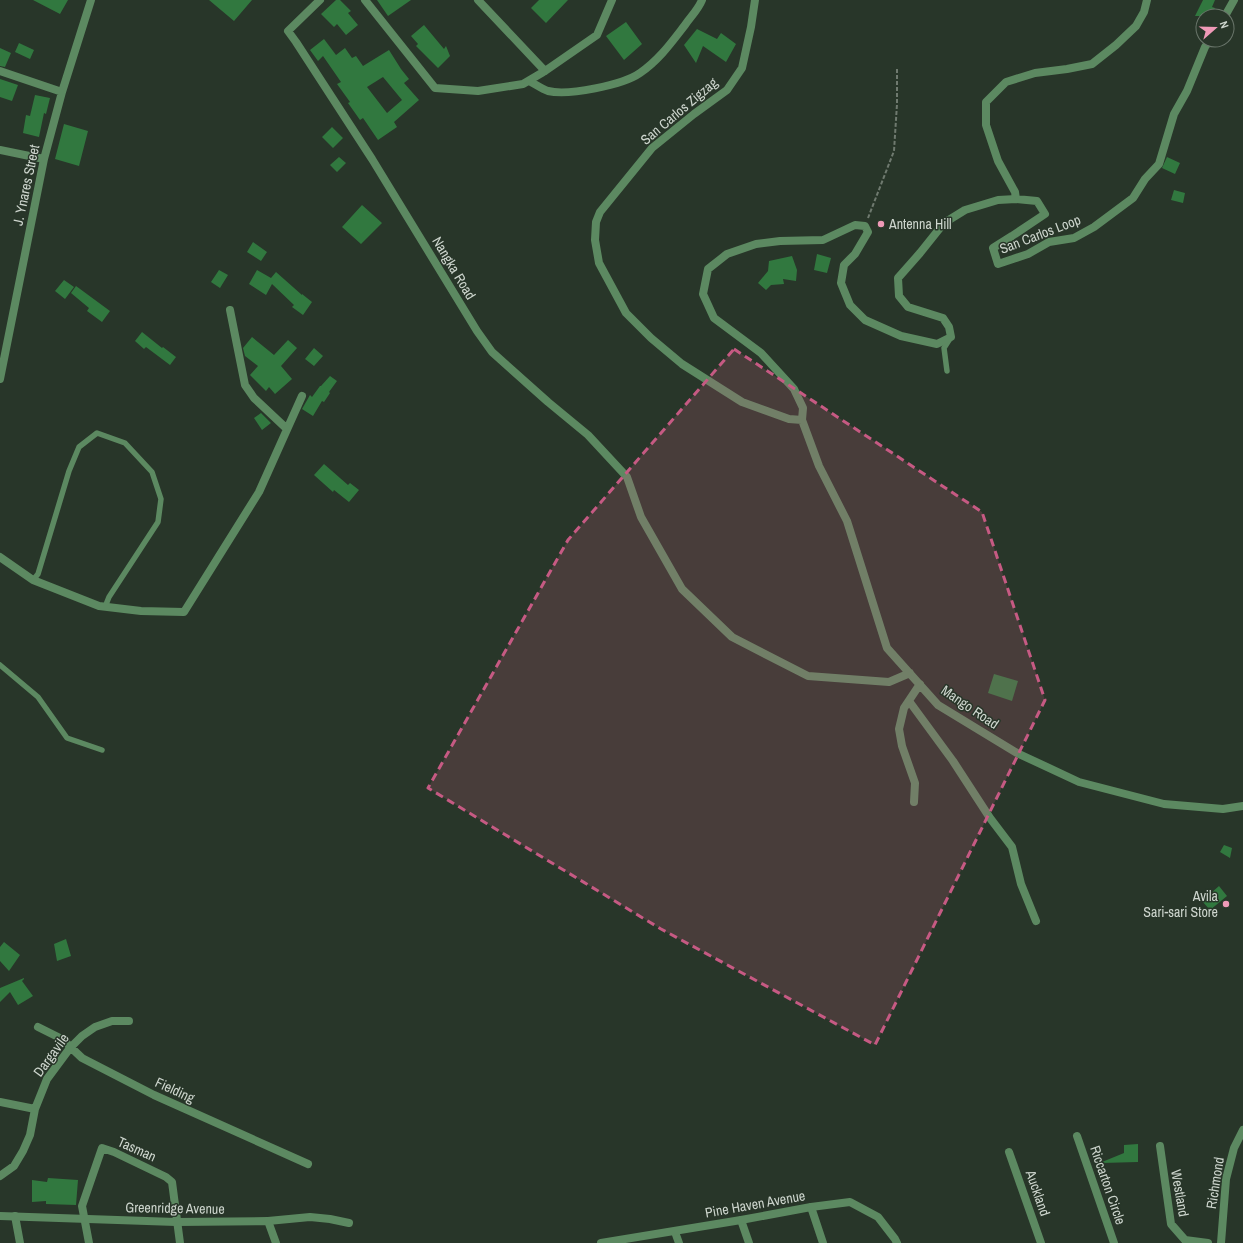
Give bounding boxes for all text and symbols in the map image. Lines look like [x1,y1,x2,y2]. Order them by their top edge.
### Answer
north arrow [1195,8,1235,48]
text: N [1217,19,1232,30]
street label: San Carlos Zigzag [637,73,722,148]
street label: J. Ynares Street [9,143,43,227]
street label: San Carlos Loop [997,210,1083,258]
place label: Antenna Hill [888,215,952,233]
marker: Antenna Hill [876,219,886,229]
street label: Nangka Road [428,233,480,303]
street label: Mango Road [938,681,1002,733]
place label: Avila Sari-sari Store [1143,887,1219,921]
marker: Avila Sari-sari Store [1221,899,1231,909]
street label: Dargavile [29,1030,73,1080]
street label: Fielding [152,1073,198,1107]
street label: Tasman [115,1133,159,1165]
street label: Riccarton Circle [1086,1143,1130,1227]
street label: Richmond [1202,1156,1228,1210]
street label: Auckland [1021,1167,1054,1218]
street label: Westland [1167,1168,1193,1218]
street label: Pine Haven Avenue [704,1186,806,1222]
street label: Greenridge Avenue [125,1198,225,1218]

